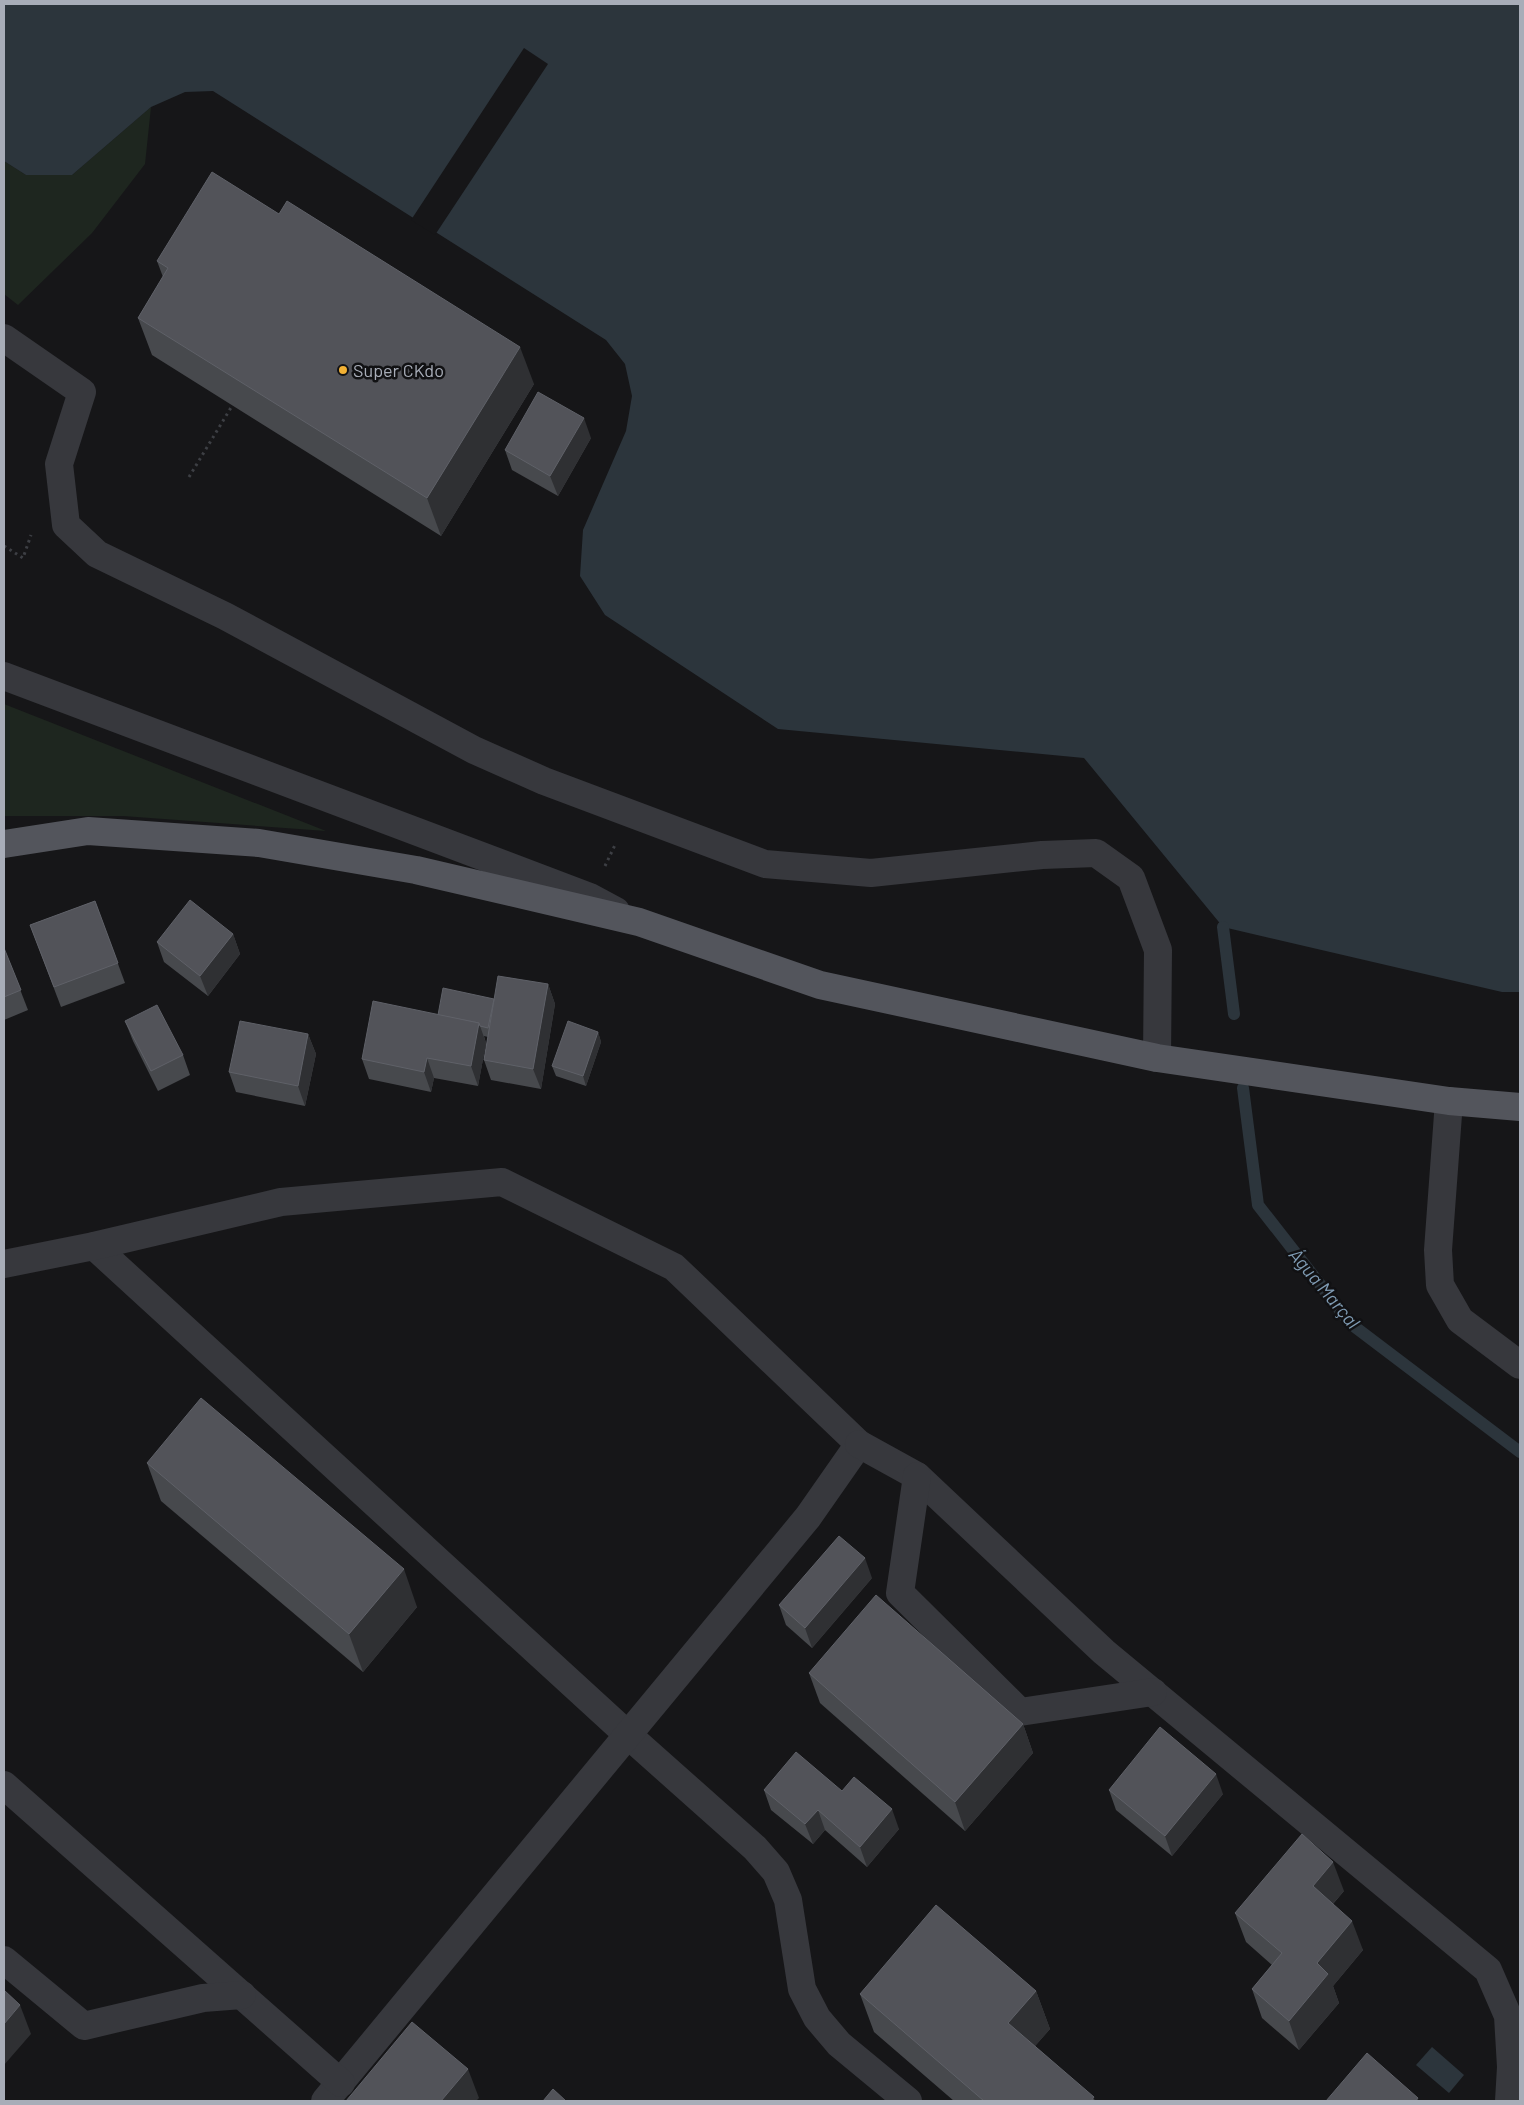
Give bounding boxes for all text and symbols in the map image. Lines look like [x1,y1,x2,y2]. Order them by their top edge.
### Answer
place label: Super CKdo [353,359,444,381]
marker: Super CKdo [337,364,349,376]
water label: Água Marçal [1285,1243,1366,1334]

